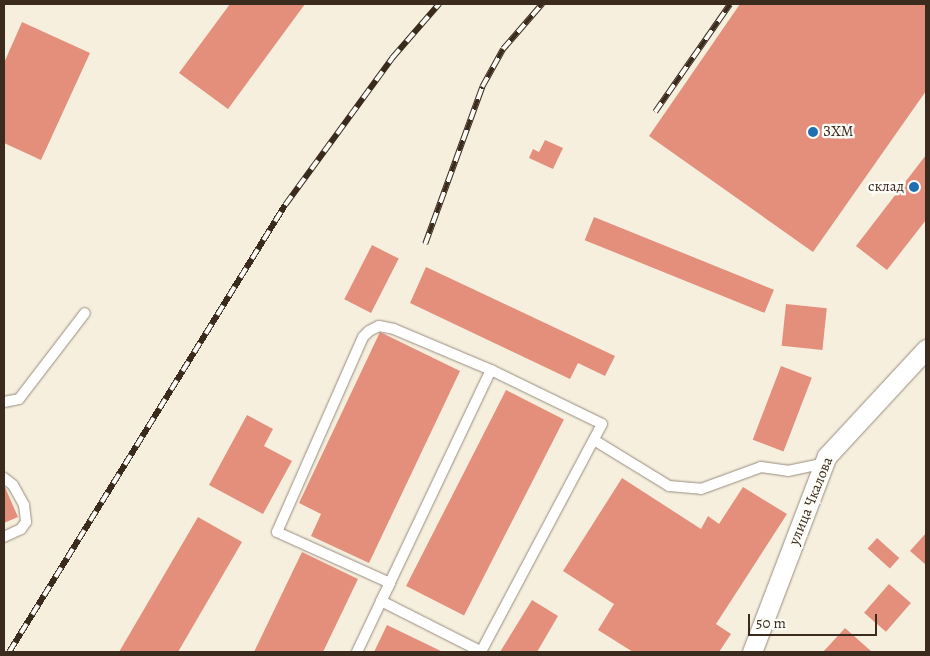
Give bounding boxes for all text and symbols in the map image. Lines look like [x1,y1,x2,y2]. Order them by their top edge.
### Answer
place label: ЗХМ [823,123,853,141]
marker: ЗХМ [807,126,819,138]
place label: склад [868,178,904,196]
marker: склад [908,181,920,193]
street label: улица Чкалова [785,454,837,548]
scale bar [750,604,879,636]
text: 50 m [756,613,786,633]

